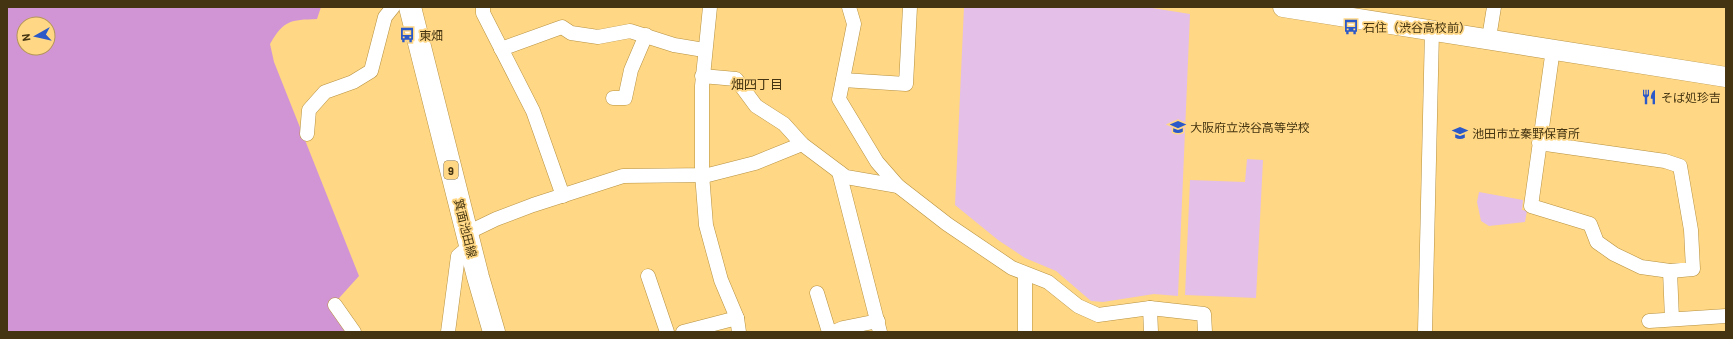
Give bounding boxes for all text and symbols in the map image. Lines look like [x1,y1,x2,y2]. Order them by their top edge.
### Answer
north arrow [16,16,56,56]
bus stop icon: 石住（渋谷高校前） [1342,18,1360,36]
place label: 石住（渋谷高校前） [1363,20,1471,34]
bus stop icon: 東畑 [398,26,416,44]
place label: 東畑 [419,28,443,42]
text: N [19,33,33,42]
district label: 畑四丁目 [731,76,783,92]
restaurant icon: そば処珍吉 [1640,88,1658,106]
place label: そば処珍吉 [1661,90,1721,104]
school or university icon: 大阪府立渋谷高等学校 [1169,118,1187,136]
place label: 大阪府立渋谷高等学校 [1190,120,1310,134]
school or university icon: 池田市立秦野保育所 [1451,124,1469,142]
place label: 池田市立秦野保育所 [1472,126,1580,140]
road number: 9 [444,161,458,179]
street label: 箕面池田線 [452,197,480,259]

